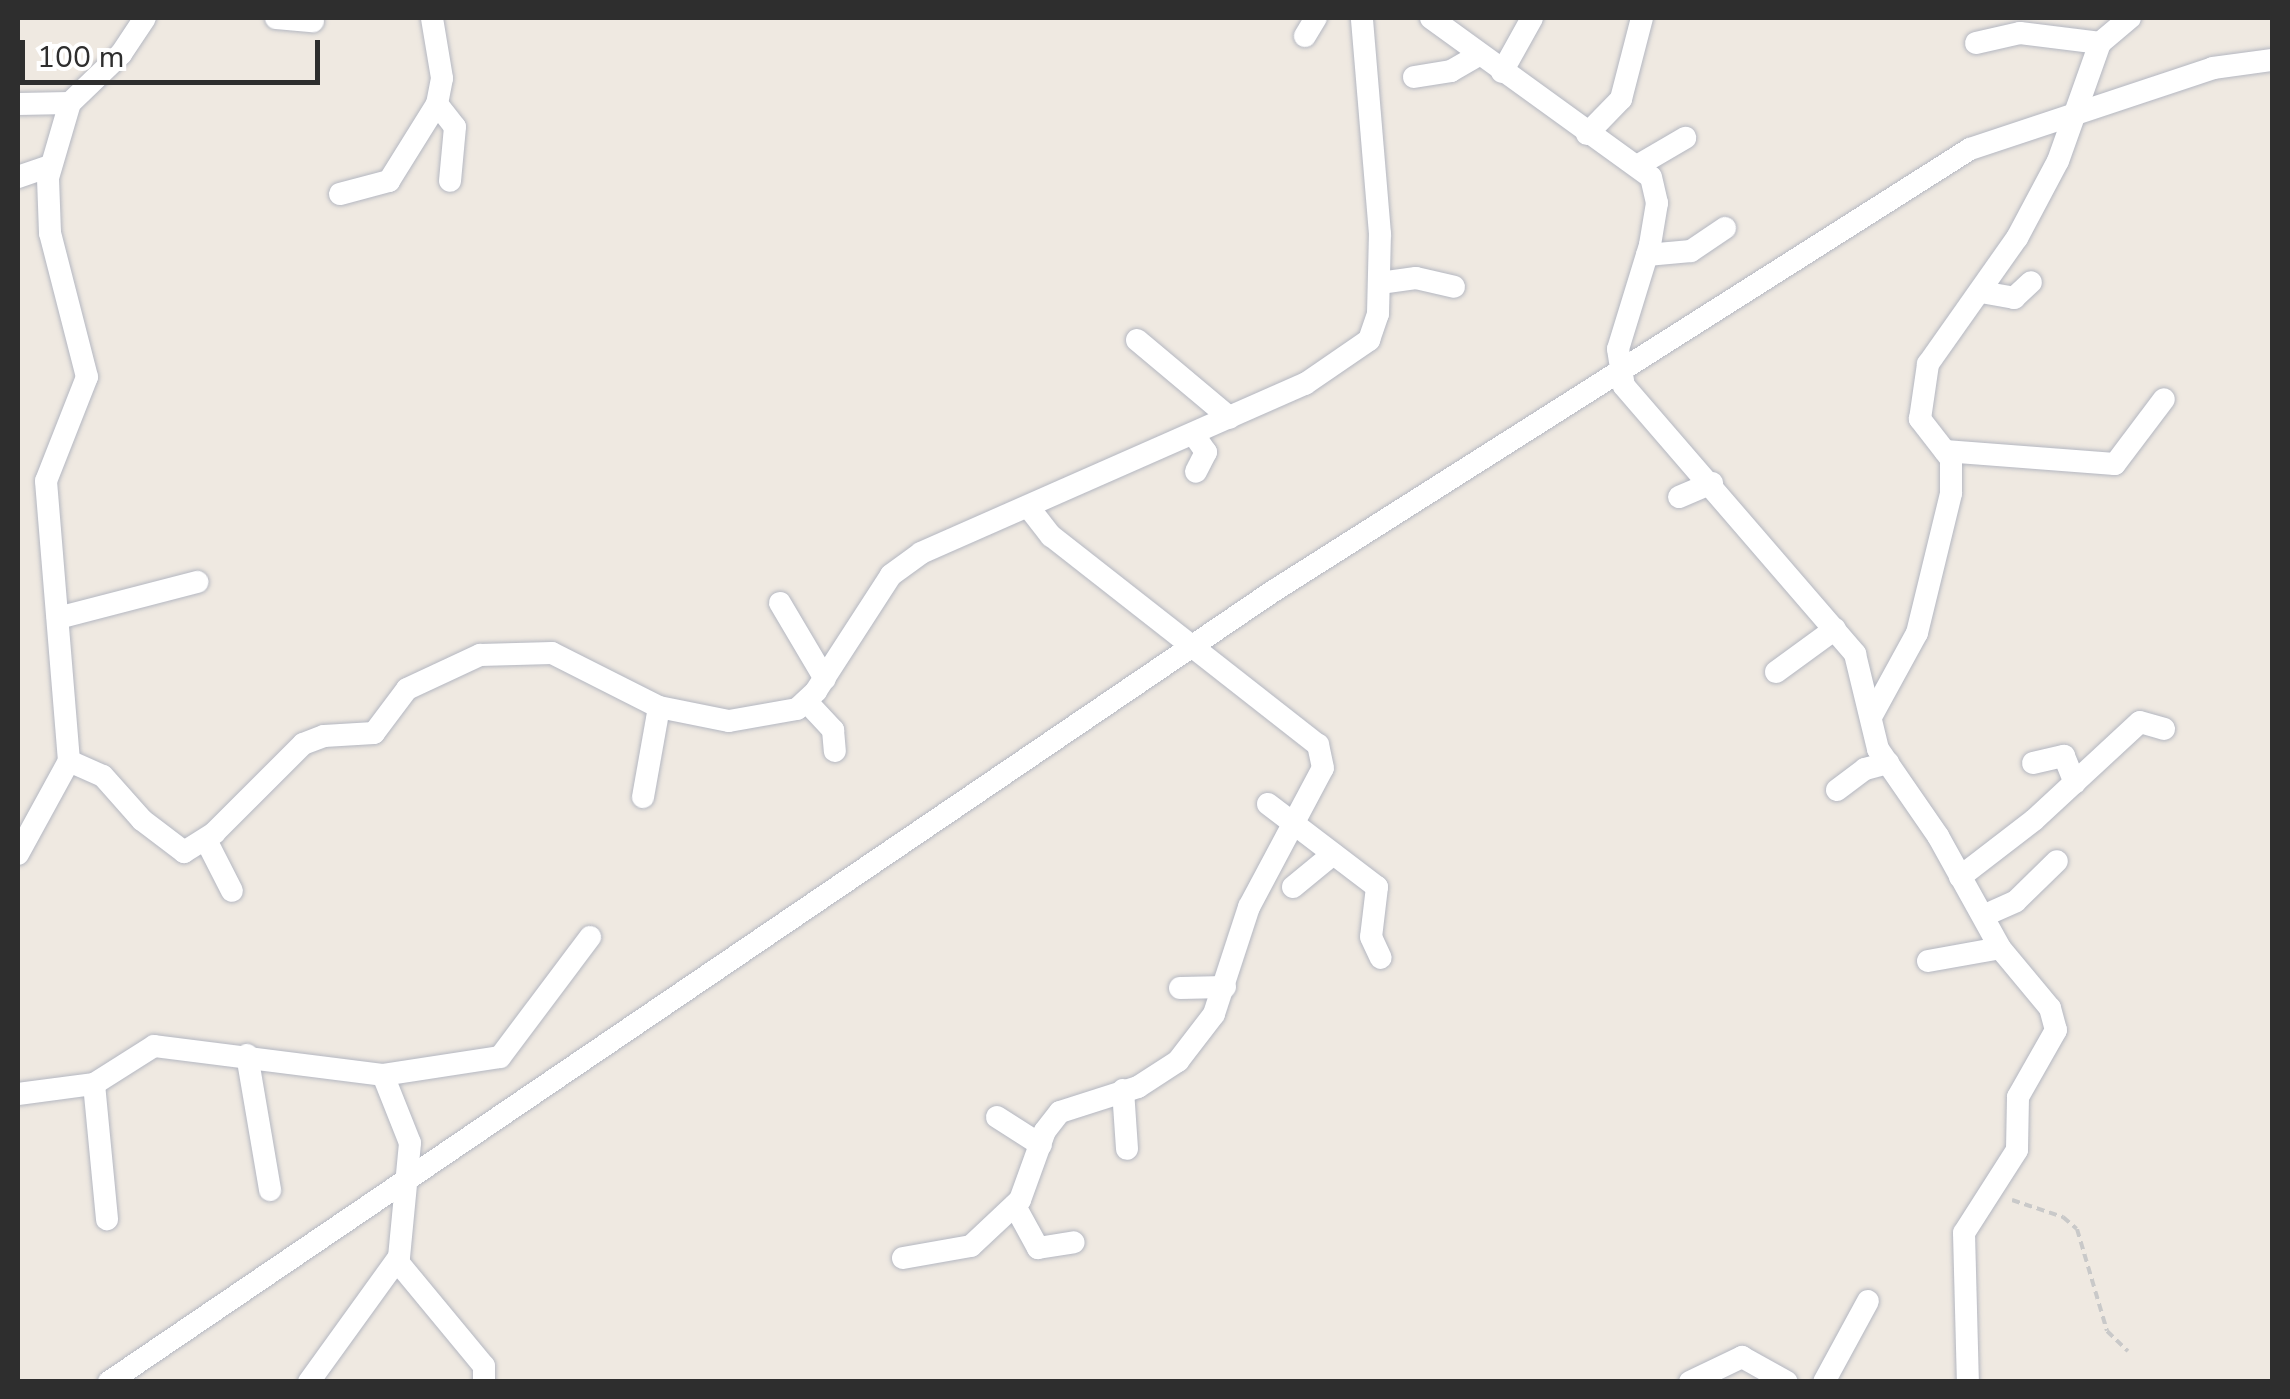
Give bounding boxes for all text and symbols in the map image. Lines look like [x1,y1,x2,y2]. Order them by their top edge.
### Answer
scale bar [25,20,325,82]
text: 100 m [37,37,124,78]

